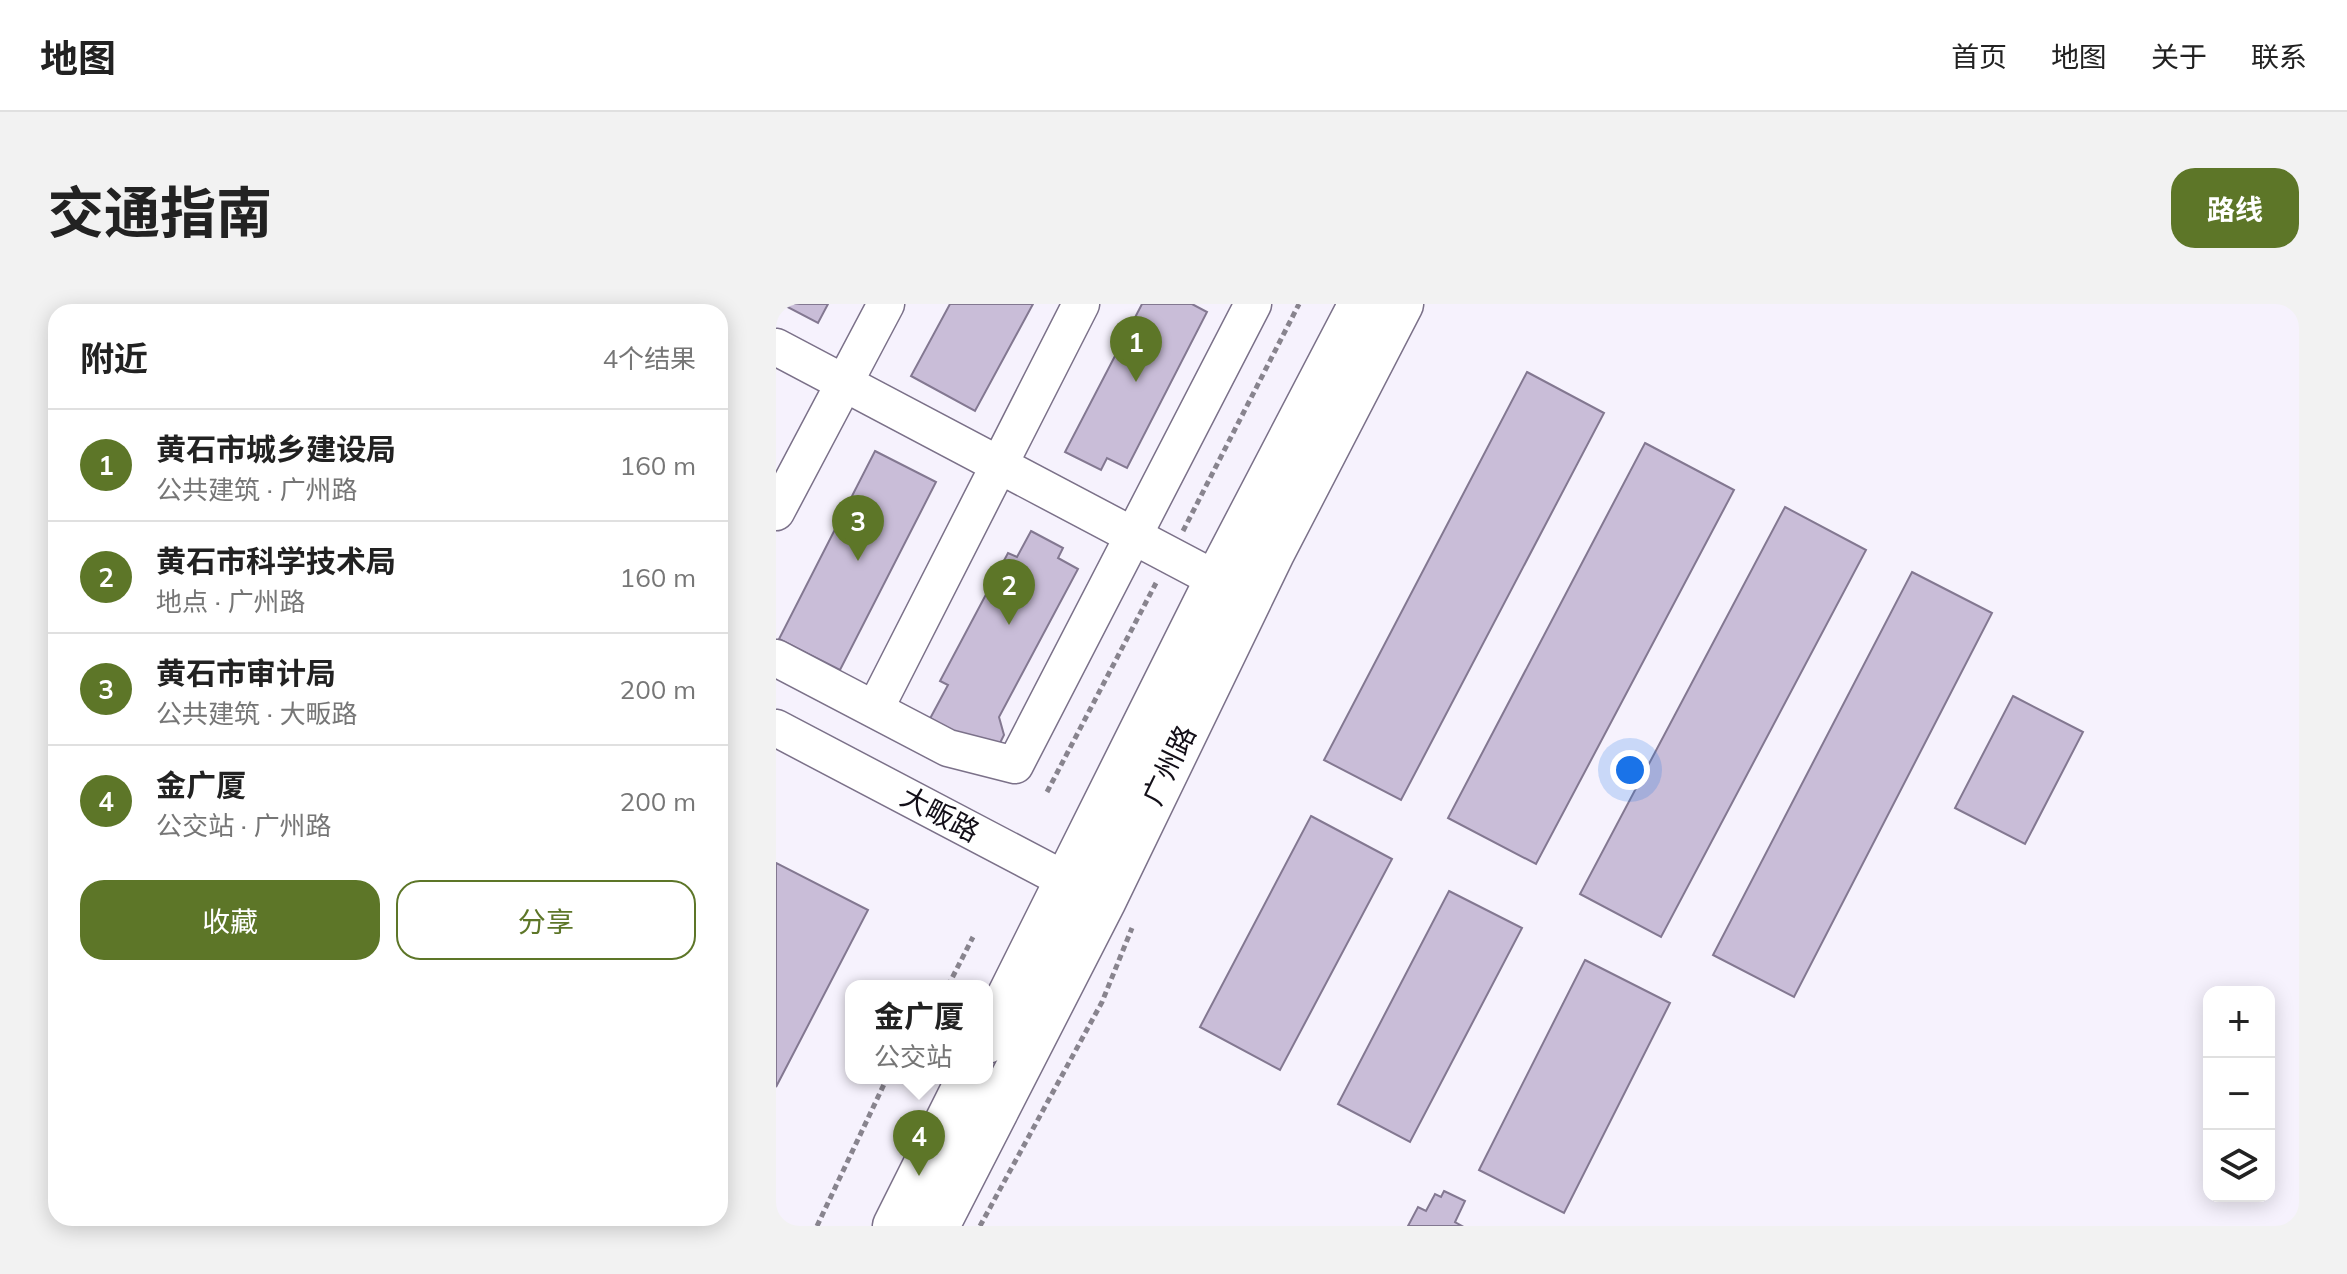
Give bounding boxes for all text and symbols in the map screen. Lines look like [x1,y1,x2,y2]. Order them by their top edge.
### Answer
text: 地图 [40,34,116,82]
text: 首页 [1951,39,2007,74]
text: 地图 [2051,39,2107,74]
text: 关于 [2151,39,2207,74]
text: 联系 [2251,39,2307,74]
button: 路线 [2171,168,2299,248]
text: 交通指南 [48,177,272,247]
pin: 1 [1110,316,1162,382]
text: 附近 [80,337,148,380]
text: 4个结果 [602,342,696,375]
text: 黄石市城乡建设局 [156,430,396,468]
text: 1 [98,449,114,482]
text: 160 m [620,449,696,482]
text: 公共建筑 · 广州路 [156,473,358,506]
pin: 3 [832,495,884,561]
text: 黄石市科学技术局 [156,542,396,580]
pin: 2 [983,559,1035,625]
text: 2 [98,561,114,594]
text: 160 m [620,561,696,594]
text: 地点 · 广州路 [156,585,306,618]
text: 黄石市审计局 [156,654,336,692]
text: 3 [98,673,114,706]
text: 200 m [620,673,696,706]
text: 公共建筑 · 大畈路 [156,697,358,730]
street label: 广州路 [1134,719,1203,810]
your location [1610,750,1650,790]
text: 金广厦 [156,766,246,804]
street label: 大畈路 [895,778,986,849]
text: 4 [98,785,114,818]
text: 200 m [620,785,696,818]
text: 公交站 · 广州路 [156,809,332,842]
button: 收藏 [80,880,380,960]
button: 分享 [396,880,696,960]
popup [845,980,993,1084]
map controls [2203,986,2275,1202]
button: + [2203,986,2275,1058]
text: 金广厦 [874,997,964,1035]
text: 公交站 [874,1040,952,1073]
button: − [2203,1058,2275,1130]
pin: 4 [893,1110,945,1176]
button: layers [2203,1130,2275,1202]

